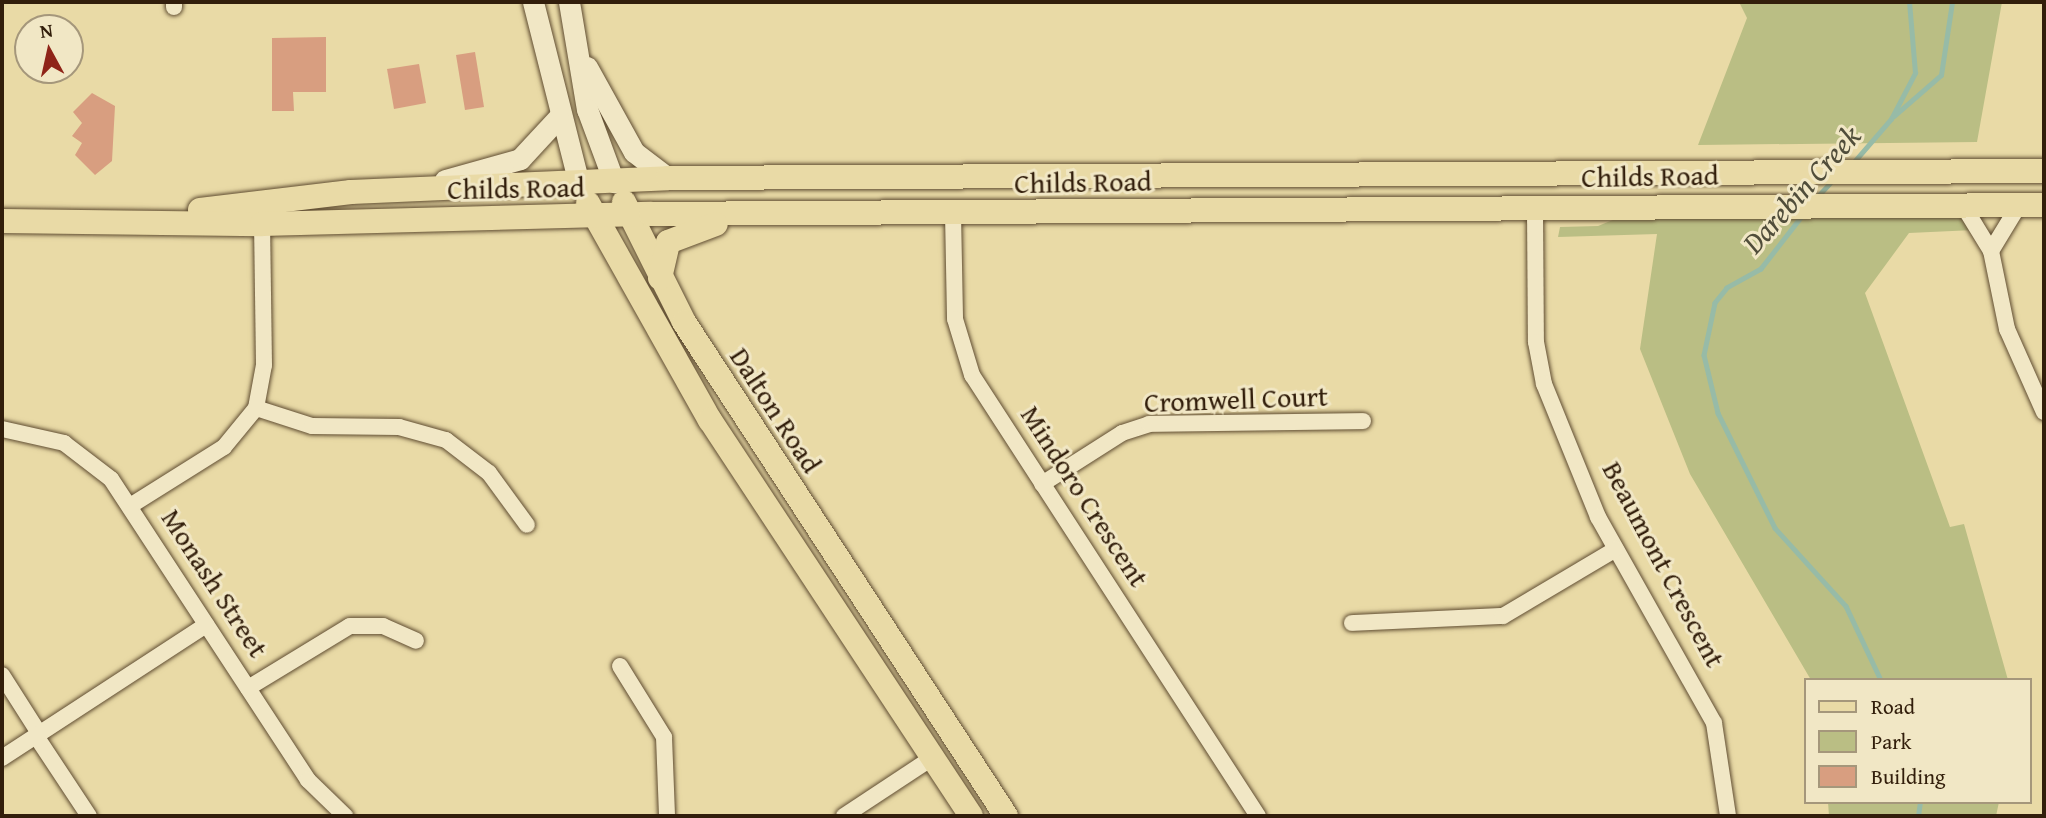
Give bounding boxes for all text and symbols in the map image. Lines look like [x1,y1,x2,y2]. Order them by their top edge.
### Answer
north arrow [14,14,84,84]
text: N [38,15,55,45]
water label: Darebin Creek [1734,118,1868,260]
street label: Childs Road [1581,158,1719,194]
street label: Childs Road [1014,164,1152,200]
street label: Childs Road [447,170,585,206]
street label: Dalton Road [723,341,829,479]
street label: Cromwell Court [1144,379,1328,419]
street label: Mindoro Crescent [1014,399,1156,593]
street label: Beaumont Crescent [1596,455,1732,673]
street label: Monash Street [155,503,275,663]
legend [1804,678,2032,804]
text: Road [1871,691,1915,722]
text: Park [1871,726,1912,757]
text: Building [1871,761,1945,792]

